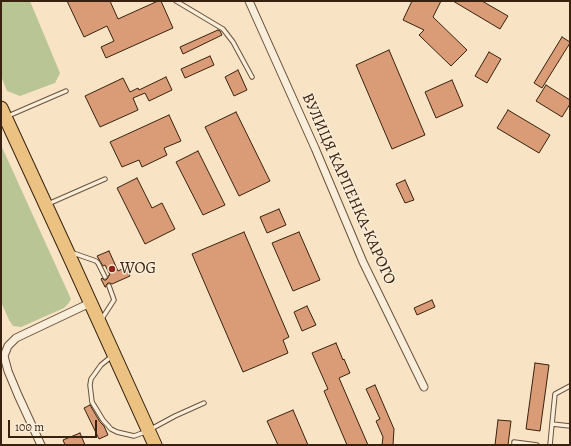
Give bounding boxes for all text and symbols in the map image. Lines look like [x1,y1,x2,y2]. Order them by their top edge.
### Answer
street label: ВУЛИЦЯ КАРПЕНКА-КАРОГО [297,90,399,288]
place label: WOG [120,259,156,279]
marker: WOG [107,264,117,274]
scale bar [10,412,99,438]
text: 100 m [15,419,44,435]

